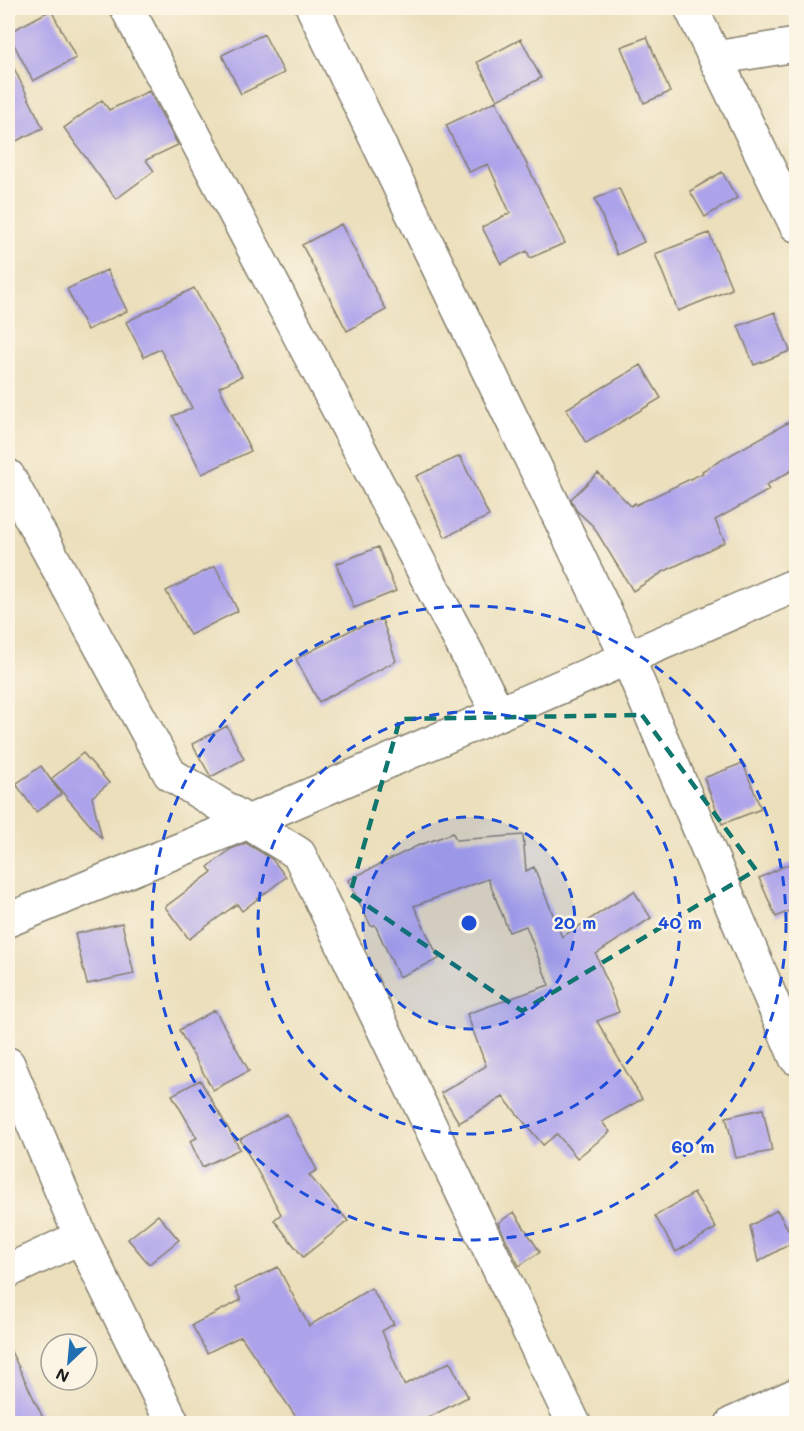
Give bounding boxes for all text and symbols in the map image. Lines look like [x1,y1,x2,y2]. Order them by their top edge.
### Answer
text: 20 m [554,910,596,934]
text: 40 m [658,910,702,934]
centre of rings [459,913,479,933]
text: 60 m [671,1134,715,1158]
north arrow [39,1332,99,1392]
text: N [52,1364,72,1388]

